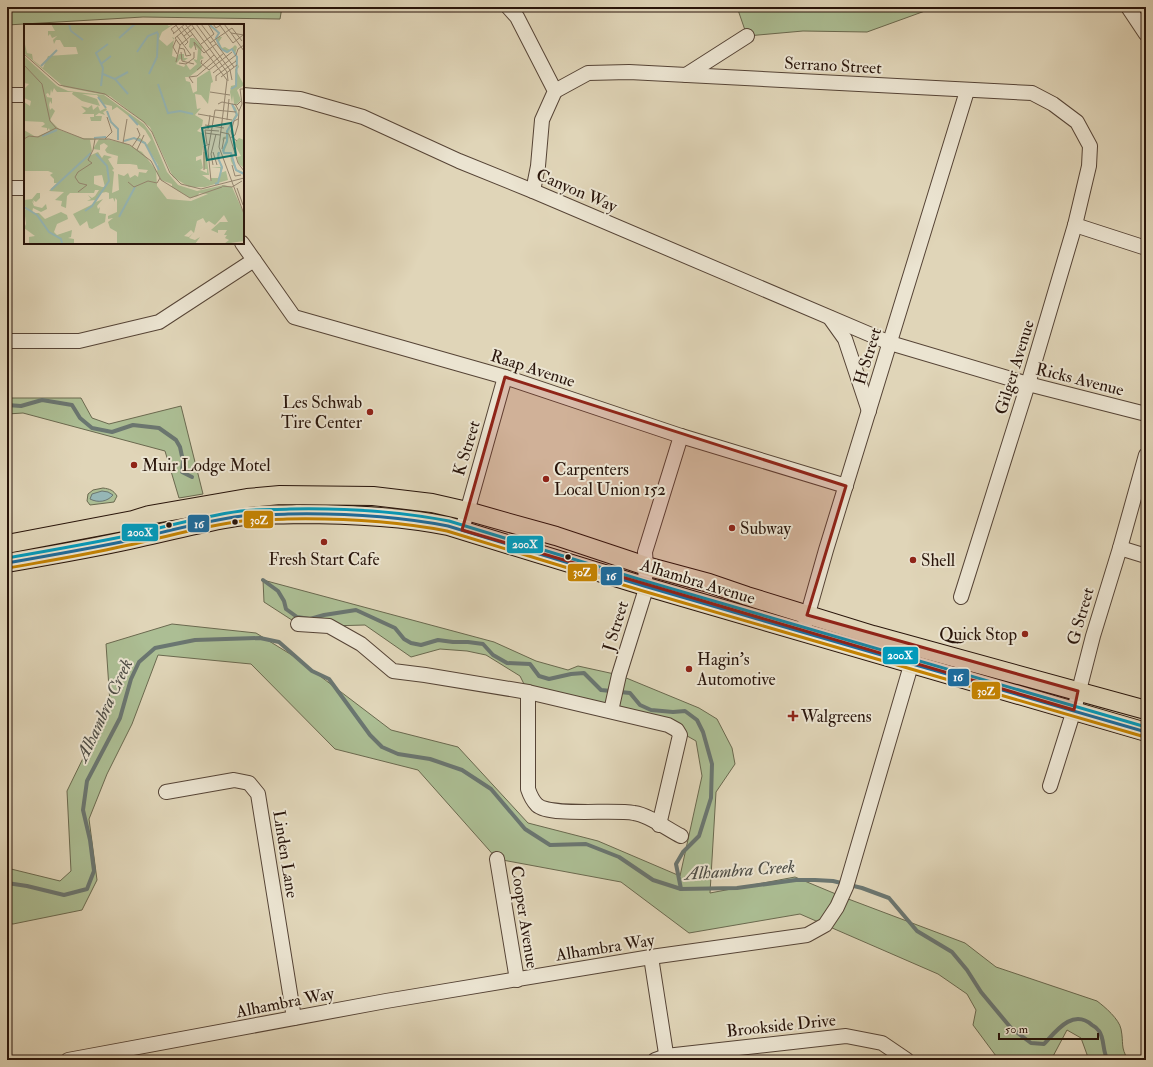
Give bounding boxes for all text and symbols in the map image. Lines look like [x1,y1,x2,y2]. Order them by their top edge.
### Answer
inset map [24,24,244,244]
street label: Serrano Street [784,52,883,79]
street label: Canyon Way [533,164,621,218]
street label: Gilger Avenue [990,317,1039,417]
street label: H Street [849,325,886,387]
street label: Raap Avenue [488,345,578,393]
street label: Ricks Avenue [1034,358,1126,401]
place label: Les Schwab Tire Center [281,392,363,433]
marker: Les Schwab Tire Center [365,407,375,417]
street label: K Street [448,418,485,478]
place label: Muir Lodge Motel [142,455,271,476]
place label: Carpenters Local Union 152 [554,459,666,500]
marker: Muir Lodge Motel [129,460,139,470]
marker: Carpenters Local Union 152 [541,474,551,484]
line badge: 30Z [243,510,274,529]
line badge: 16 [187,514,210,533]
text: 30Z [250,514,269,527]
unlabelled marker [230,517,240,527]
text: 16 [194,518,205,531]
place label: Subway [740,518,792,540]
unlabelled marker [164,520,174,530]
line badge: 200X [121,523,159,542]
marker: Subway [727,523,737,533]
text: 200X [127,526,153,539]
line badge: 200X [506,535,544,554]
marker: Fresh Start Cafe [319,537,329,547]
text: 200X [512,538,538,551]
place label: Fresh Start Cafe [268,549,380,570]
place label: Shell [921,550,956,571]
unlabelled marker [563,552,573,562]
street label: Alhambra Avenue [637,554,758,609]
marker: Shell [908,555,918,565]
line badge: 30Z [567,563,598,582]
text: 30Z [573,566,592,579]
line badge: 16 [600,566,623,586]
text: 16 [606,570,617,583]
street label: G Street [1062,584,1099,647]
street label: J Street [598,598,634,655]
place label: Quick Stop [939,624,1017,646]
marker: Quick Stop [1020,629,1030,639]
line badge: 200X [882,646,919,665]
place label: Hagin's Automotive [696,649,776,690]
text: 200X [887,649,913,662]
water label: Alhambra Creek [70,655,138,767]
marker: Hagin's Automotive [684,664,694,674]
line badge: 16 [947,668,970,687]
text: 16 [953,671,964,684]
line badge: 30Z [971,681,1001,700]
text: 30Z [977,685,996,698]
place label: Walgreens [800,706,872,727]
marker: Walgreens [788,711,798,721]
street label: Linden Lane [268,809,303,899]
water label: Alhambra Creek [682,855,796,886]
street label: Cooper Avenue [505,864,543,970]
street label: Alhambra Way [553,929,657,967]
street label: Alhambra Way [233,983,337,1023]
street label: Brookside Drive [725,1009,837,1042]
scale bar [999,1015,1098,1041]
text: 50 m [1005,1022,1029,1037]

